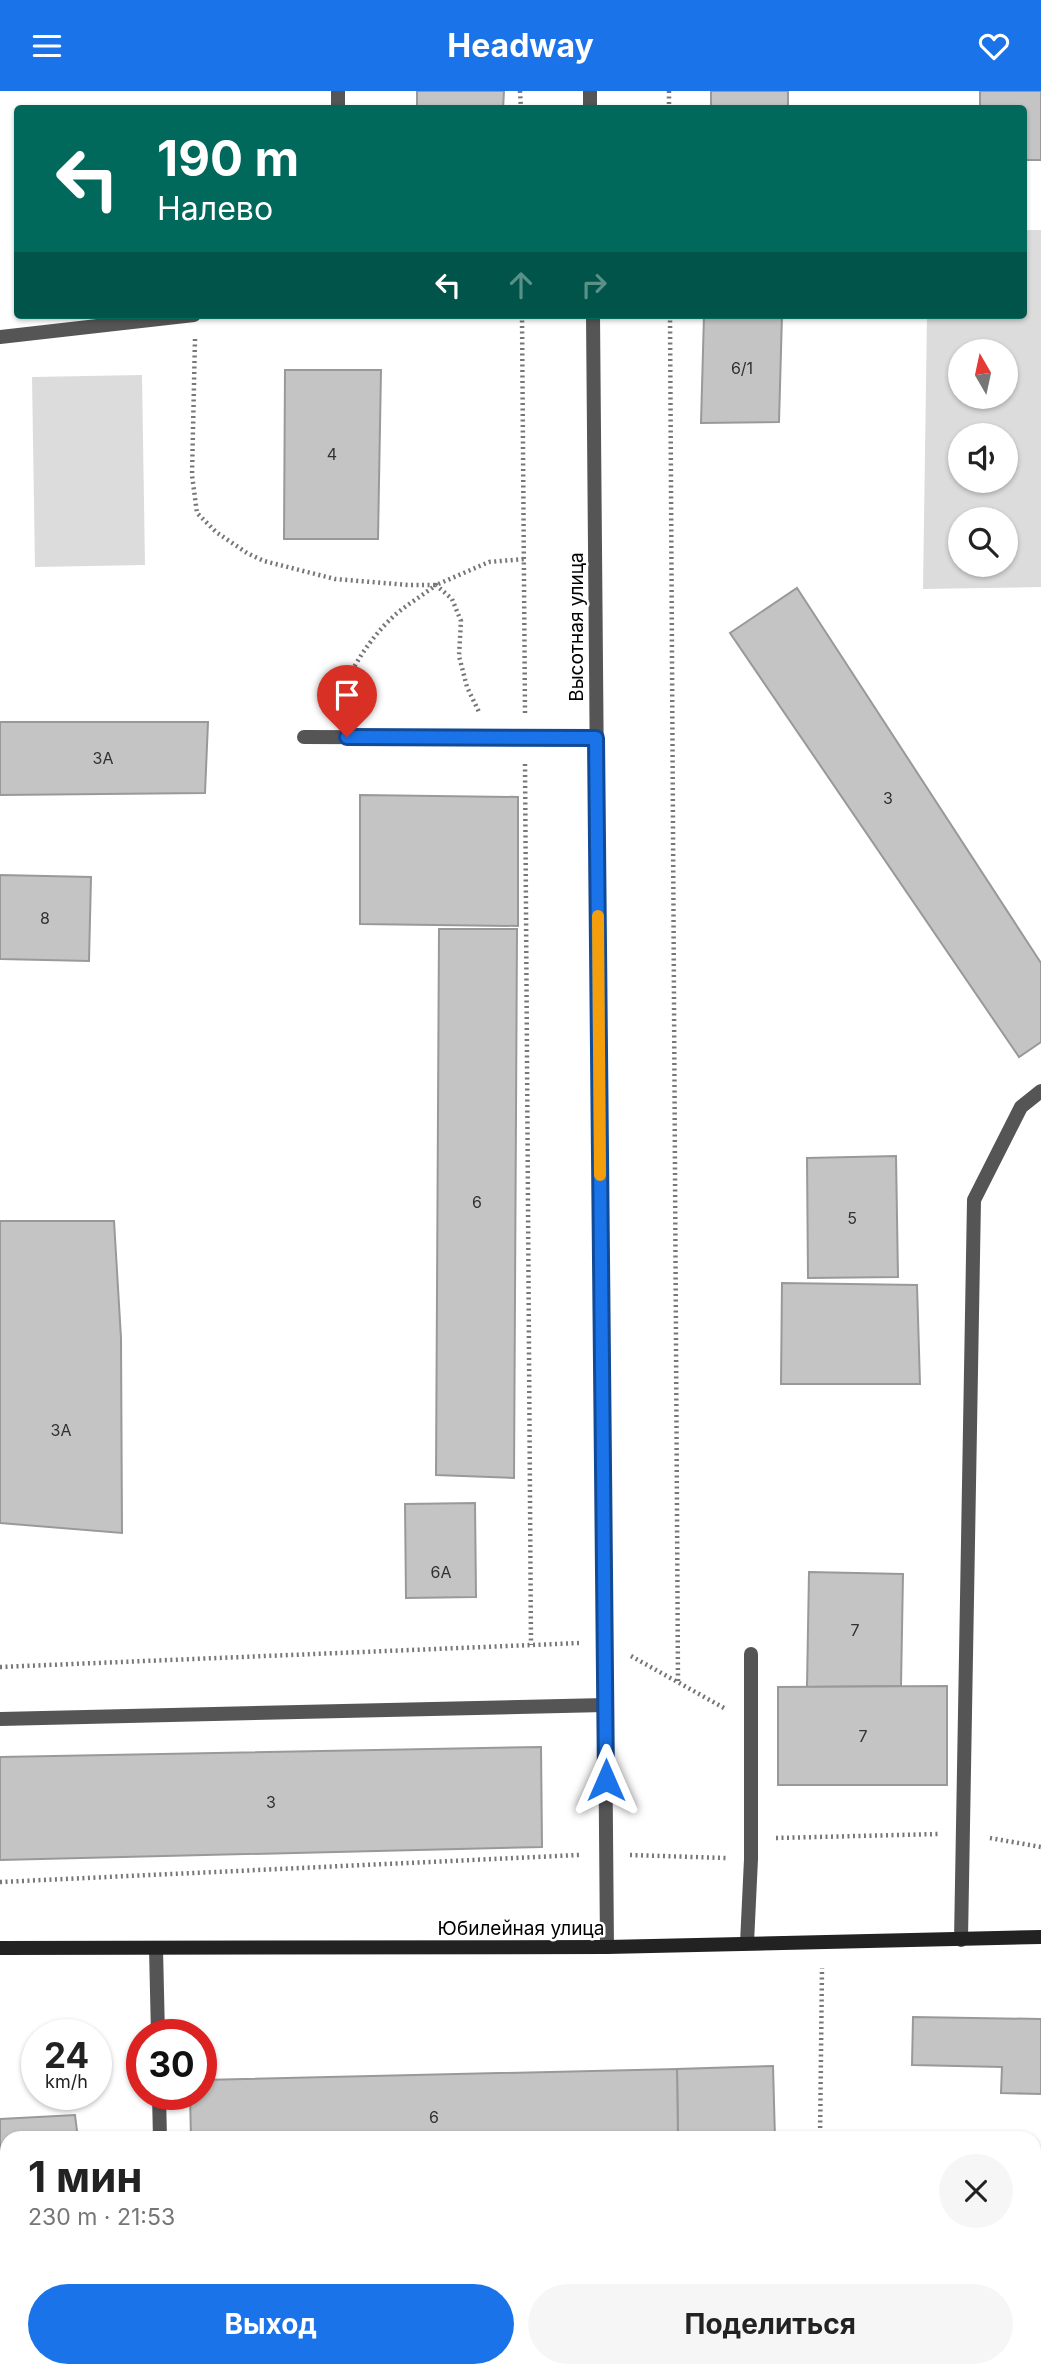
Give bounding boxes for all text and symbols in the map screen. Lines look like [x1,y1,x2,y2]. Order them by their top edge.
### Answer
text: Headway [447,26,594,65]
icon: menu [28,27,66,65]
icon: heart [975,27,1013,65]
text: 190 m [157,129,299,188]
icon: left [42,133,133,224]
text: Налево [157,189,273,228]
icon: left [429,266,467,304]
icon: ahead [502,266,540,304]
icon: right [575,266,613,304]
north arrow [948,339,1018,409]
map controls [948,339,1018,577]
house number: 6/1 [731,358,753,378]
button: sound [948,423,1018,493]
house number: 4 [327,444,337,464]
button: search [948,507,1018,577]
street label: Высотная улица [565,552,588,702]
pin [317,665,377,737]
icon: arrive [328,676,366,714]
house number: 3А [93,748,113,768]
house number: 3 [883,788,893,808]
house number: 8 [40,908,50,928]
house number: 6 [472,1192,482,1212]
house number: 5 [847,1208,857,1228]
house number: 3А [51,1420,71,1440]
house number: 6А [431,1562,451,1582]
house number: 7 [850,1620,860,1640]
house number: 7 [858,1726,868,1746]
position arrow [569,1743,643,1817]
house number: 3 [266,1792,276,1812]
street label: Юбилейная улица [438,1917,604,1940]
speed limit sign: 30 [126,2019,217,2110]
text: 24 [44,2034,89,2076]
text: km/h [45,2071,88,2092]
house number: 6 [429,2107,439,2127]
text: 1 мин [28,2151,142,2202]
button: close [939,2154,1013,2228]
text: 230 m · 21:53 [28,2203,175,2231]
button: Выход [28,2284,514,2364]
button: Поделиться [528,2284,1013,2364]

